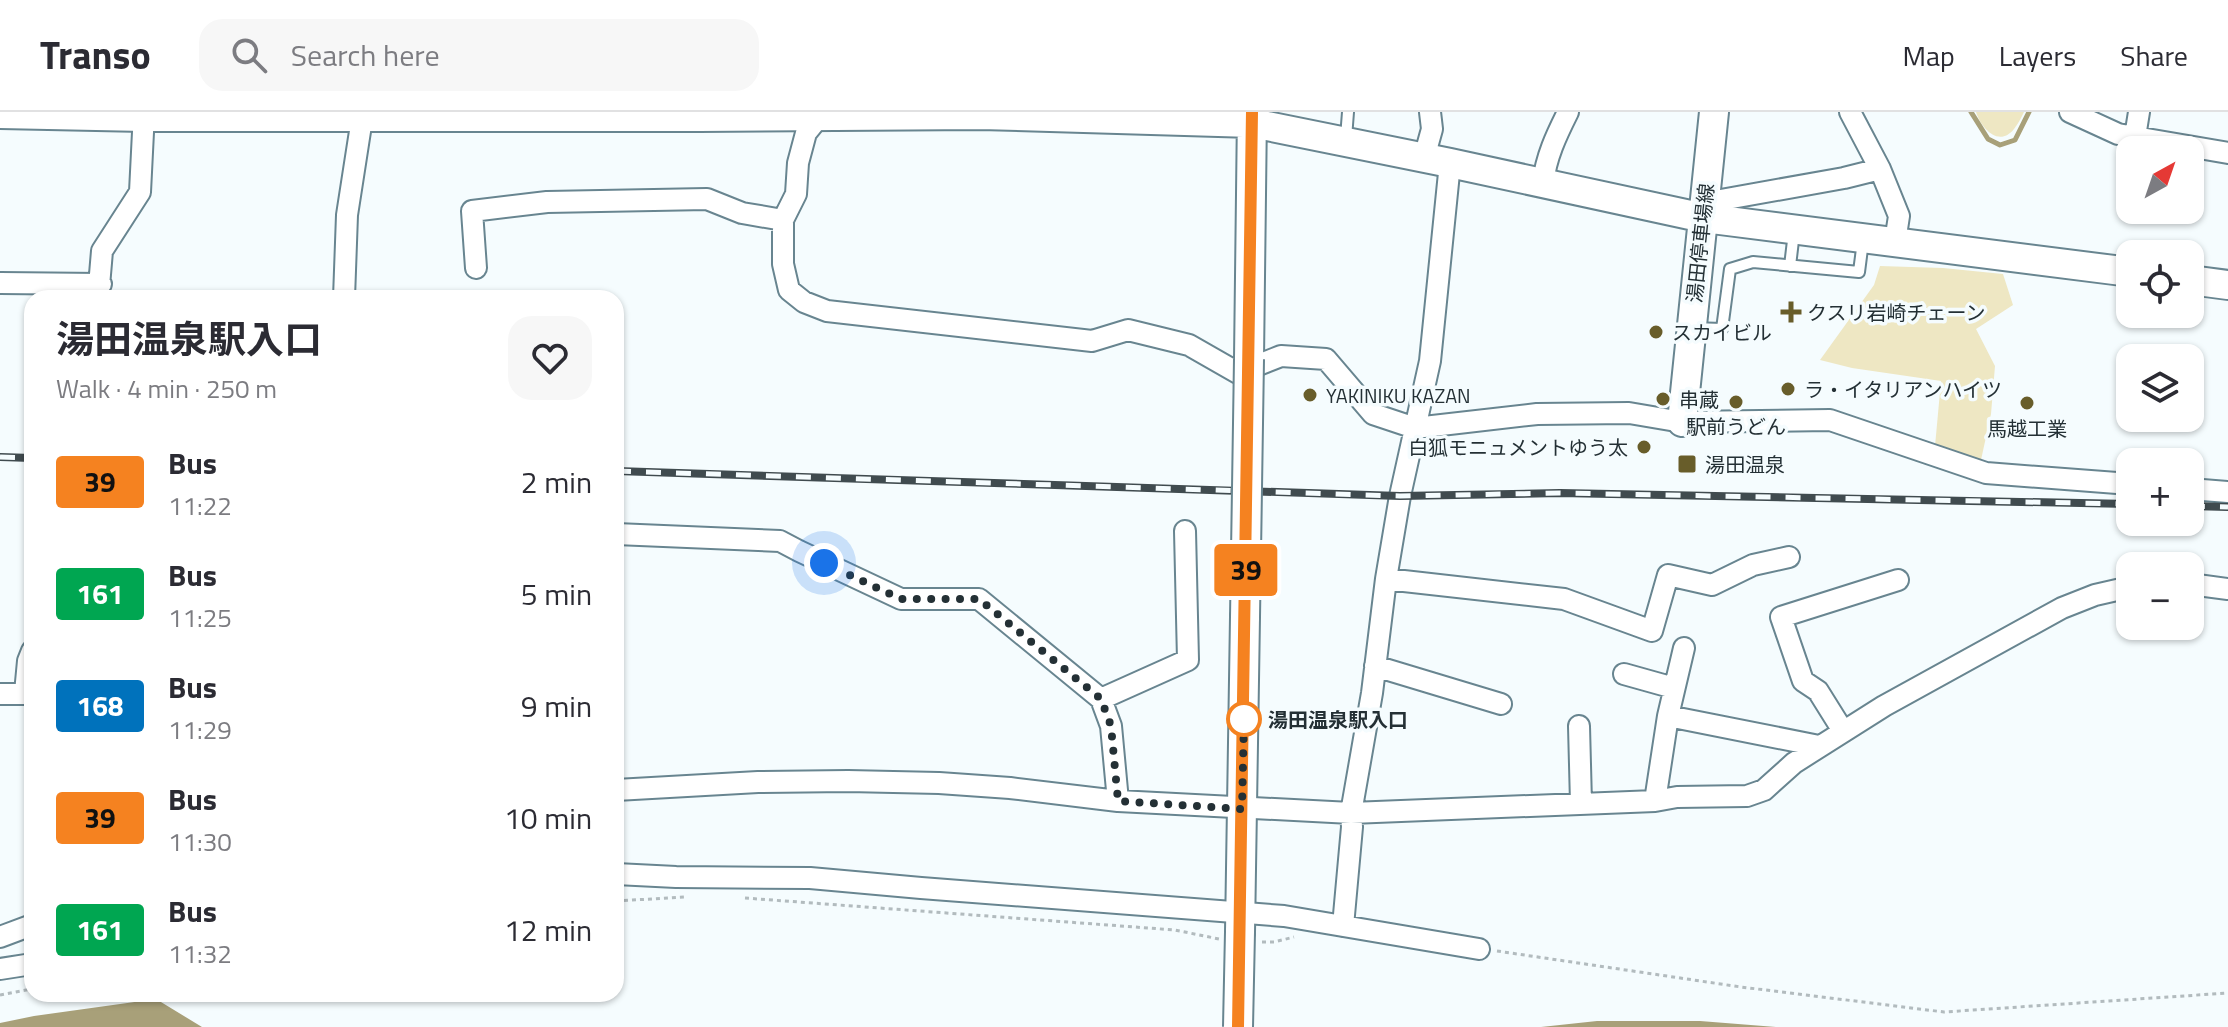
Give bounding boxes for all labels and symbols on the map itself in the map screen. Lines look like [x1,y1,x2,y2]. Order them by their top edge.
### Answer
north arrow [2116,136,2204,224]
street label: 湯田停車場線 [1678,182,1722,304]
place label: クスリ岩崎チェーン [1807,297,1985,328]
marker: クスリ岩崎チェーン [1782,303,1800,321]
place label: スカイビル [1672,317,1772,348]
marker: スカイビル [1647,323,1665,341]
place label: ラ・イタリアンハイツ [1804,374,2002,405]
place label: YAKINIKU KAZAN [1326,380,1471,411]
marker: ラ・イタリアンハイツ [1779,380,1797,398]
place label: 串蔵 [1679,384,1719,415]
marker: YAKINIKU KAZAN [1301,386,1319,404]
marker: 串蔵 [1654,390,1672,408]
marker: 駅前うどん [1727,393,1745,411]
marker: 馬越工業 [2018,394,2036,412]
place label: 駅前うどん [1686,411,1786,442]
place label: 馬越工業 [1987,413,2067,444]
place label: 白狐モニュメントゆう太 [1408,432,1628,463]
marker: 白狐モニュメントゆう太 [1635,438,1653,456]
place label: 湯田温泉 [1705,449,1785,480]
marker: 湯田温泉 [1676,453,1698,475]
your location [804,543,844,583]
line badge: 39 [1210,544,1282,596]
marker: 湯田温泉駅入口 [1227,702,1261,736]
place label: 湯田温泉駅入口 [1268,704,1408,735]

